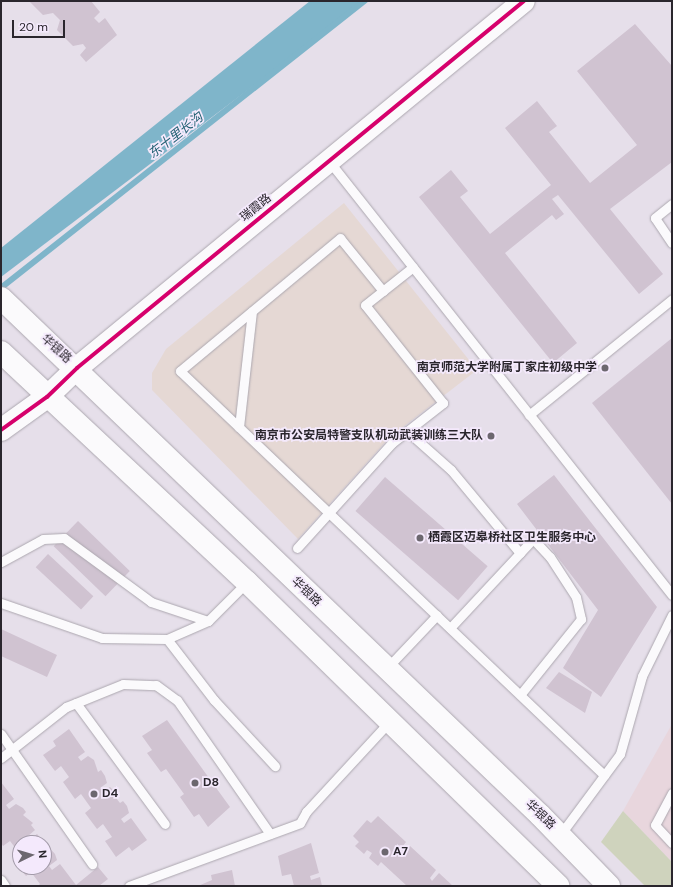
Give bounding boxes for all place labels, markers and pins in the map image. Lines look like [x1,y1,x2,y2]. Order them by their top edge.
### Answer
place label: 南京师范大学附属丁家庄初级中学 [417,361,597,375]
marker: 南京师范大学附属丁家庄初级中学 [600,363,610,373]
place label: 南京市公安局特警支队机动武装训练三大队 [255,429,483,443]
marker: 南京市公安局特警支队机动武装训练三大队 [486,431,496,441]
place label: 栖霞区迈皋桥社区卫生服务中心 [428,531,596,545]
marker: 栖霞区迈皋桥社区卫生服务中心 [415,533,425,543]
place label: D8 [203,776,219,790]
marker: D8 [190,778,200,788]
place label: D4 [102,787,118,801]
marker: D4 [89,789,99,799]
place label: A7 [393,845,408,859]
marker: A7 [380,847,390,857]

